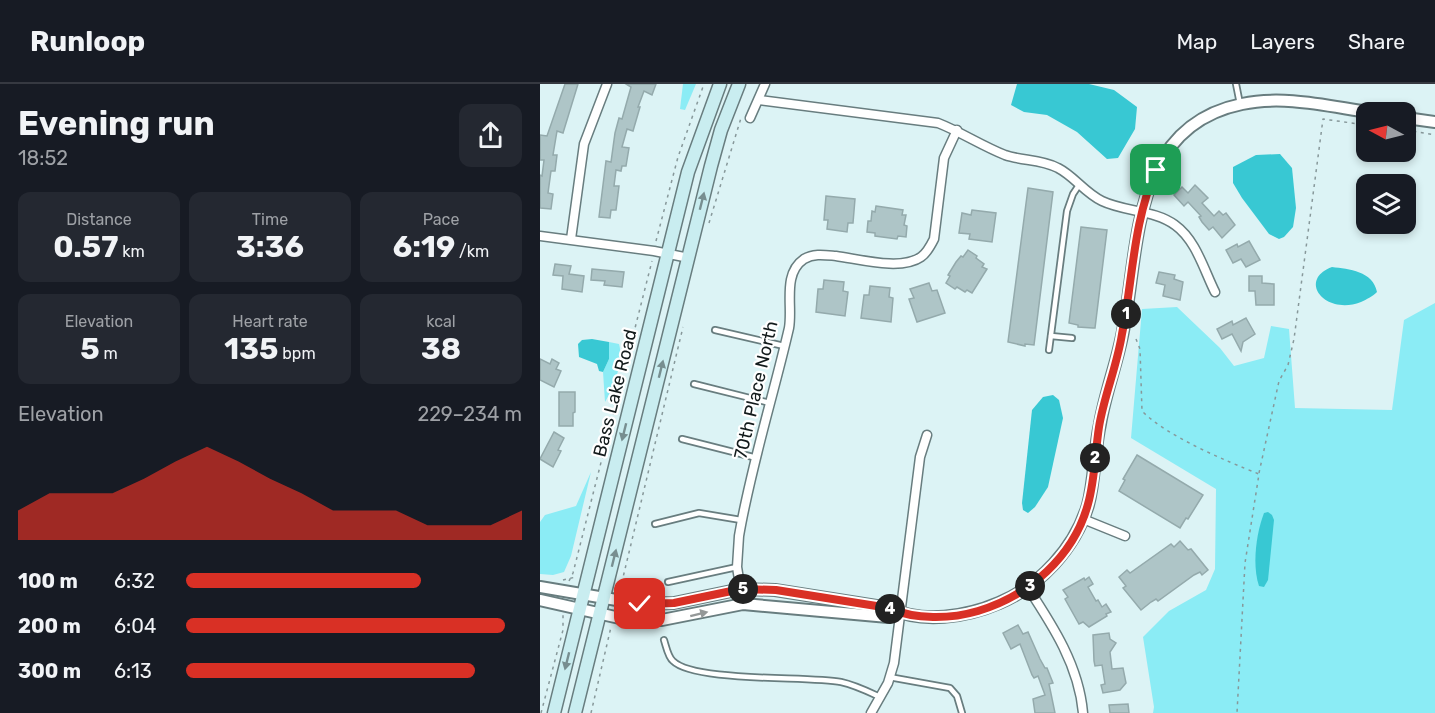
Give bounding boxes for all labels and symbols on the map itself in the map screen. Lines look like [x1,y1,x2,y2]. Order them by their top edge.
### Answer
north arrow [1356,102,1416,162]
pin [1130,144,1181,195]
one-way arrow [698,192,708,210]
pin: 1 [1111,299,1141,329]
street label: 70th Place North [729,319,783,461]
street label: Bass Lake Road [589,327,641,459]
one-way arrow [656,360,666,378]
one-way arrow [618,423,628,441]
pin: 2 [1080,443,1110,473]
one-way arrow [609,549,619,567]
pin: 3 [1015,571,1045,601]
pin: 5 [728,574,758,604]
pin [614,578,665,629]
pin: 4 [875,594,905,624]
one-way arrow [690,608,708,618]
one-way arrow [561,652,571,670]

